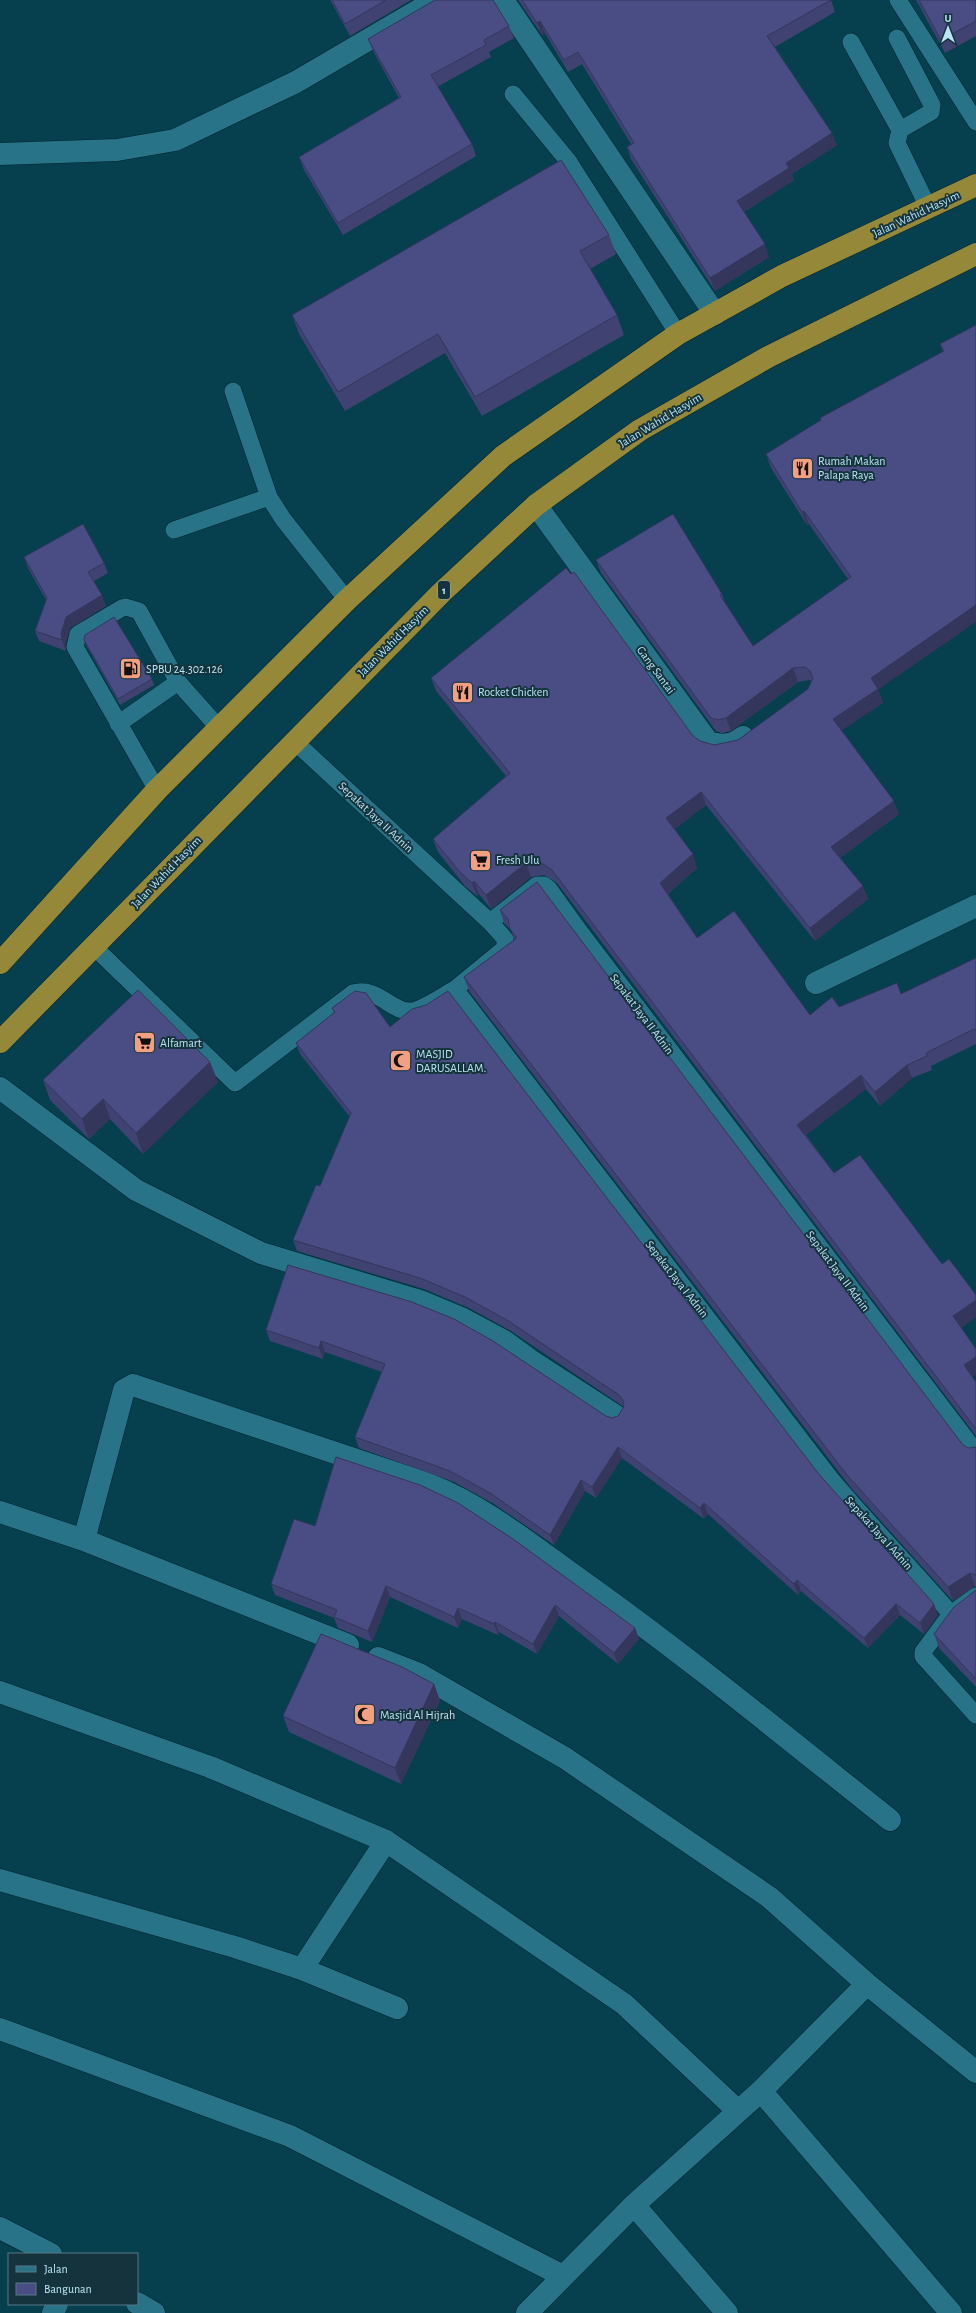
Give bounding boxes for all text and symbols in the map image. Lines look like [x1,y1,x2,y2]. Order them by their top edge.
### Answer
north arrow [928,8,968,48]
text: U [944,13,952,24]
street label: Jalan Wahid Hasyim [871,189,962,240]
street label: Jalan Wahid Hasyim [617,391,704,450]
restaurant icon: Rumah Makan Palapa Raya [790,455,816,481]
place label: Rumah Makan Palapa Raya [818,455,886,482]
road number: 1 [438,581,450,599]
street label: Jalan Wahid Hasyim [355,603,431,679]
street label: Gang Santai [635,644,677,696]
fuel station icon: SPBU 24.302.126 [117,656,143,682]
place label: SPBU 24.302.126 [146,663,223,675]
restaurant icon: Rocket Chicken [450,679,476,705]
place label: Rocket Chicken [478,686,548,698]
street label: Sepakat Jaya II Adnin [336,779,416,855]
street label: Jalan Wahid Hasyim [129,834,204,911]
supermarket icon: Fresh Ulu [467,847,493,873]
place label: Fresh Ulu [496,854,539,866]
street label: Sepakat Jaya II Adnin [607,972,676,1057]
supermarket icon: Alfamart [132,1030,158,1056]
place label: Alfamart [160,1037,202,1049]
mosque icon: MASJID DARUSALLAM. [388,1048,414,1074]
place label: MASJID DARUSALLAM. [416,1048,486,1074]
street label: Sepakat Jaya II Adnin [803,1229,872,1314]
street label: Sepakat Jaya I Adnin [643,1238,711,1320]
street label: Sepakat Jaya I Adnin [842,1494,915,1573]
mosque icon: Masjid Al Hijrah [352,1702,378,1728]
place label: Masjid Al Hijrah [380,1709,455,1722]
legend [8,2253,138,2305]
text: Jalan [44,2263,68,2275]
text: Bangunan [44,2283,92,2295]

